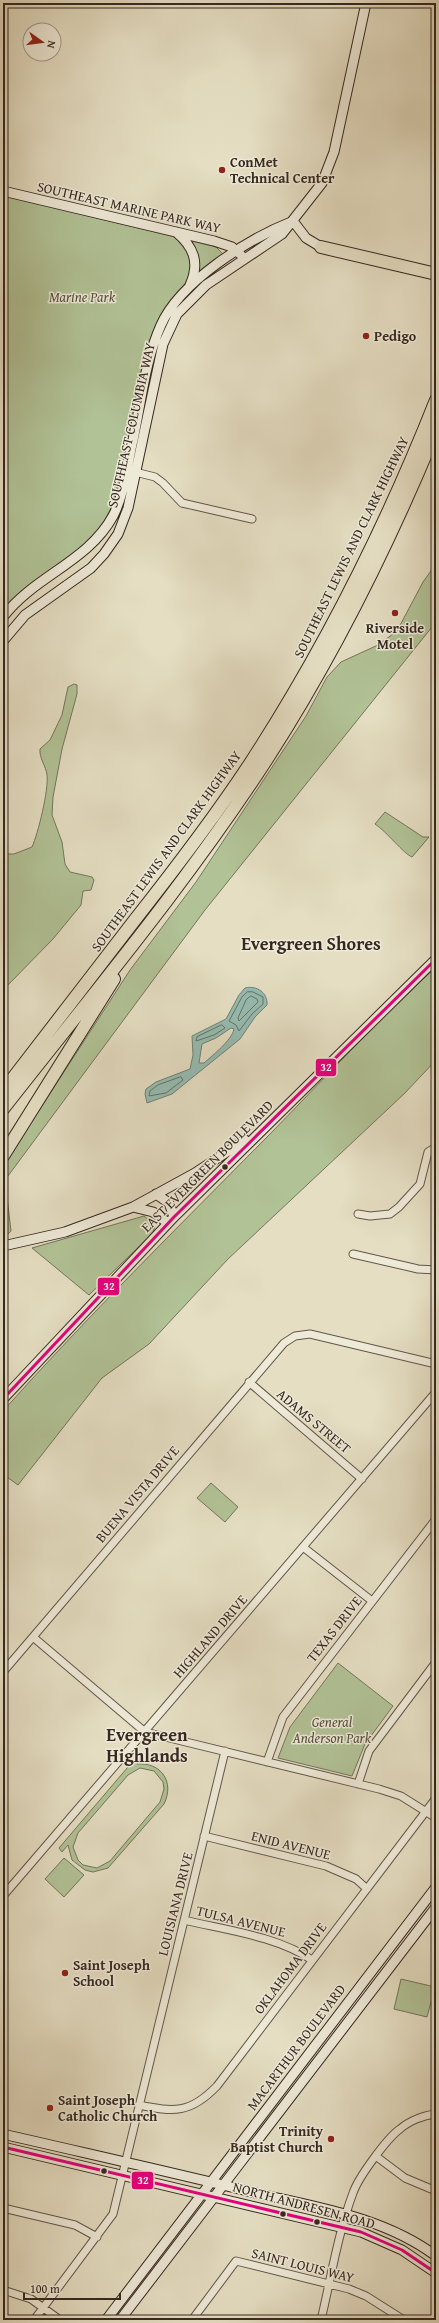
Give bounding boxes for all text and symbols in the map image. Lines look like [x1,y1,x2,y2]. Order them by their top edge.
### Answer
north arrow [22,22,62,62]
text: N [43,39,60,51]
place label: ConMet Technical Center [230,152,335,188]
marker: ConMet Technical Center [217,165,227,175]
street label: SOUTHEAST MARINE PARK WAY [35,176,223,238]
park label: Marine Park [49,287,116,307]
place label: Pedigo [374,326,417,346]
marker: Pedigo [361,331,371,341]
street label: SOUTHEAST COLUMBIA WAY [102,340,160,510]
street label: SOUTHEAST LEWIS AND CLARK HIGHWAY [288,432,414,661]
marker: Riverside Motel [390,608,400,618]
place label: Riverside Motel [366,618,424,654]
street label: SOUTHEAST LEWIS AND CLARK HIGHWAY [86,746,246,956]
district label: Evergreen Shores [241,930,381,957]
line badge: 32 [315,1058,337,1077]
text: 32 [320,1059,332,1075]
street label: EAST EVERGREEN BOULEVARD [136,1095,278,1237]
unlabelled marker [220,1162,230,1172]
line badge: 32 [97,1277,120,1296]
text: 32 [103,1278,115,1294]
street label: ADAMS STREET [273,1384,355,1458]
street label: BUENA VISTA DRIVE [90,1441,184,1547]
street label: HIGHLAND DRIVE [168,1590,252,1682]
street label: TEXAS DRIVE [302,1592,366,1666]
park label: General Anderson Park [292,1712,372,1748]
district label: Evergreen Highlands [106,1721,188,1769]
street label: ENID AVENUE [249,1825,333,1865]
street label: LOUISIANA DRIVE [152,1850,198,1958]
street label: TULSA AVENUE [194,1900,288,1942]
street label: OKLAHOMA DRIVE [249,1918,331,2018]
place label: Saint Joseph School [73,1955,151,1991]
marker: Saint Joseph School [60,1968,70,1978]
street label: MACARTHUR BOULEVARD [242,1980,350,2114]
place label: Saint Joseph Catholic Church [58,2090,158,2126]
marker: Saint Joseph Catholic Church [45,2103,55,2113]
place label: Trinity Baptist Church [230,2121,324,2157]
marker: Trinity Baptist Church [326,2134,336,2144]
unlabelled marker [99,2166,109,2176]
line badge: 32 [131,2171,154,2190]
text: 32 [137,2172,149,2188]
street label: NORTH ANDRESEN ROAD [231,2176,377,2234]
unlabelled marker [278,2209,288,2219]
unlabelled marker [312,2217,322,2227]
street label: SAINT LOUIS WAY [250,2243,357,2288]
scale bar [24,2275,120,2301]
text: 100 m [30,2280,60,2297]

